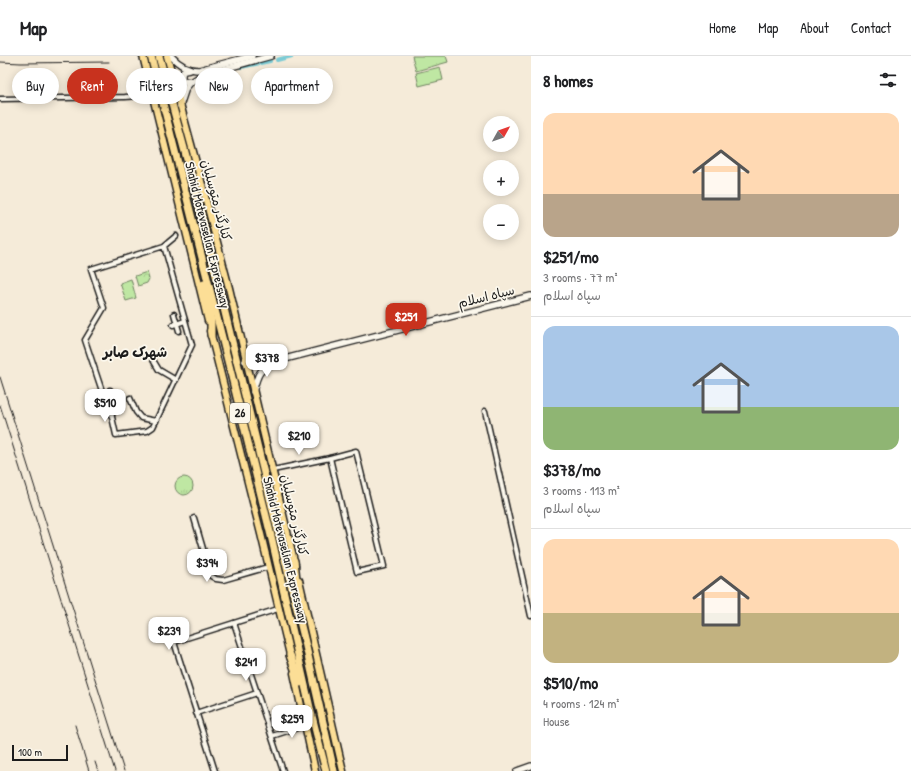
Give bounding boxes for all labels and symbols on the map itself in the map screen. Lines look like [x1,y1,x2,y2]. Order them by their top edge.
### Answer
north arrow [483,116,519,152]
street label: کنارگذر متوسلیان [198,157,237,243]
street label: Shahid Motevaselian Expressway [181,160,235,311]
street label: سپاه اسلام [456,280,517,314]
pin: $251 [382,303,430,337]
district label: شهرک صابر [101,342,167,361]
pin: $378 [243,344,291,378]
pin: $510 [81,389,129,423]
road number: 26 [230,403,250,423]
pin: $210 [275,422,323,456]
street label: کنارگذر متوسلیان [277,472,313,558]
street label: Shahid Motevaselian Expressway [259,475,313,626]
pin: $394 [183,549,231,583]
pin: $239 [145,617,193,651]
pin: $241 [222,648,270,682]
pin: $259 [268,705,316,739]
scale bar [12,743,68,762]

